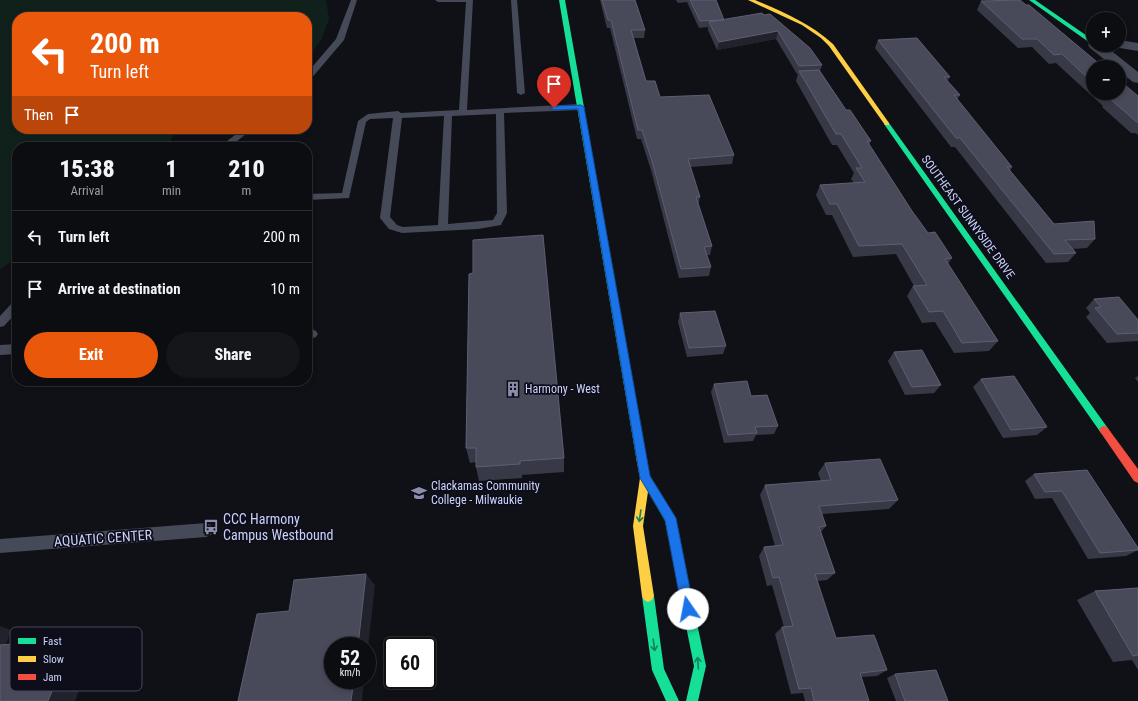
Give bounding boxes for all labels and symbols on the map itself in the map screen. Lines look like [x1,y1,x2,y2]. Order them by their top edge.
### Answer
pin [537,67,571,108]
street label: SOUTHEAST SUNNYSIDE DRIVE [918,152,1018,282]
building icon: Harmony - West [504,380,522,398]
place label: Harmony - West [525,382,600,396]
place label: Clackamas Community College - Milwaukie [431,479,540,507]
school or university icon: Clackamas Community College - Milwaukie [410,484,428,502]
one-way arrow [635,509,643,522]
place label: CCC Harmony Campus Westbound [223,511,333,543]
bus stop icon: CCC Harmony Campus Westbound [202,518,220,536]
street label: AQUATIC CENTER [53,527,153,549]
position arrow [667,588,709,630]
legend [10,627,142,691]
text: Fast [43,635,62,648]
speed limit sign: 60 [384,637,436,689]
one-way arrow [650,638,658,651]
text: Slow [43,653,64,666]
one-way arrow [695,657,702,670]
text: Jam [43,671,62,684]

